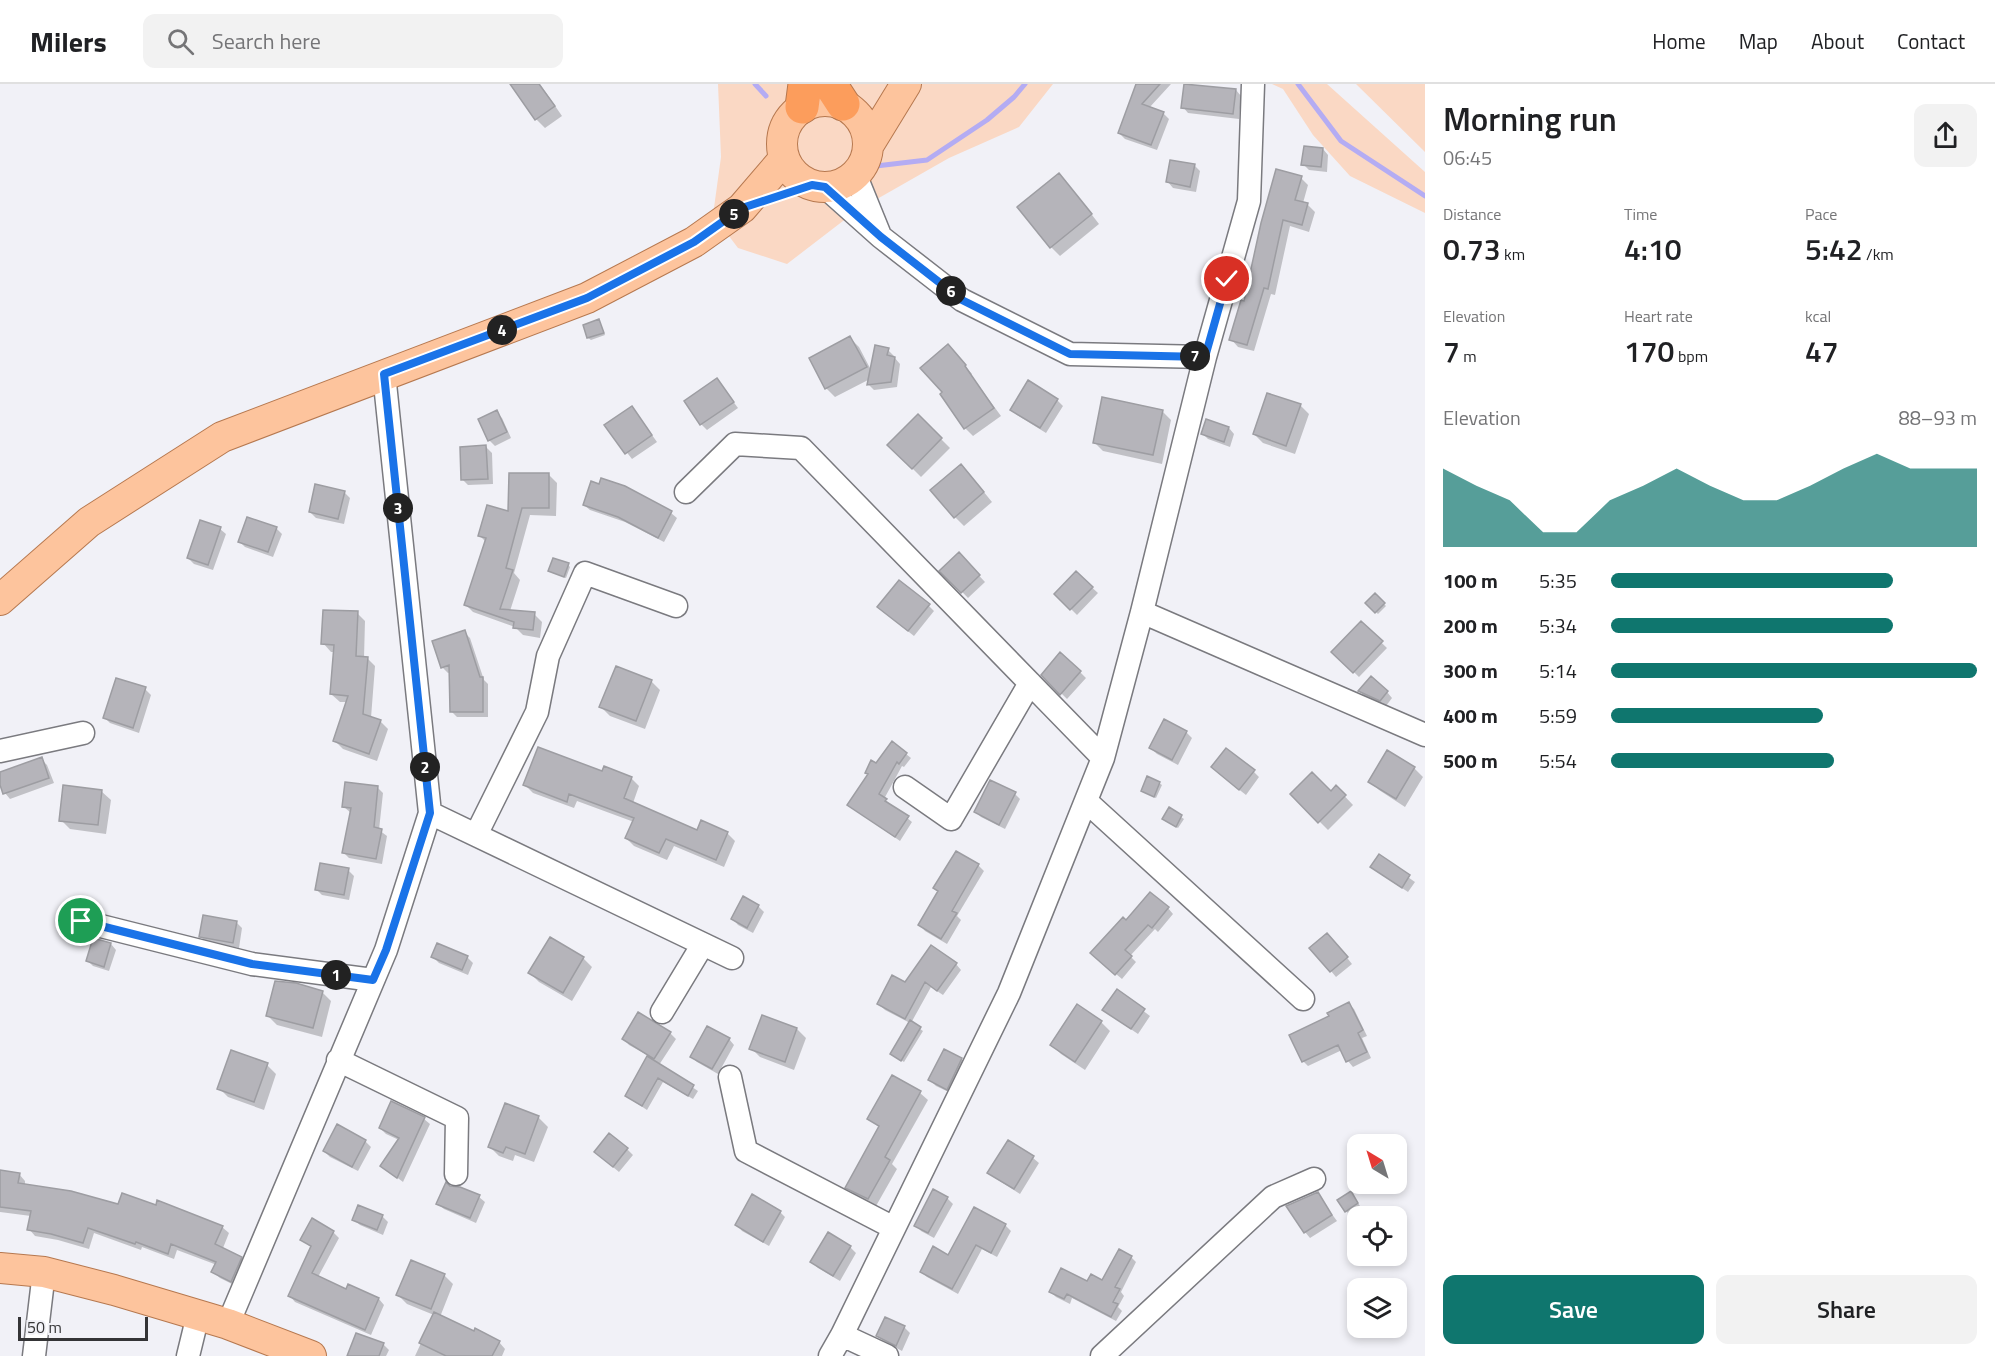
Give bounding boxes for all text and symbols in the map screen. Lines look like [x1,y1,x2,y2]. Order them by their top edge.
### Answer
search box [143,14,563,68]
text: Milers [30,20,107,63]
text: Search here [212,24,321,58]
icon: search [164,25,197,58]
text: Home [1652,25,1706,57]
text: Map [1739,25,1778,57]
text: About [1811,25,1864,57]
text: Contact [1897,25,1965,57]
text: Morning run [1443,94,1617,144]
button: share [1914,104,1977,167]
text: 06:45 [1443,142,1492,173]
pin: 5 [719,199,749,229]
text: 5 [730,202,738,226]
text: Distance [1443,202,1501,226]
text: Time [1624,202,1657,226]
text: Pace [1805,202,1837,226]
text: 0.73 [1443,226,1501,272]
text: 4:10 [1624,226,1682,272]
text: 5:42 [1805,226,1863,272]
text: km [1501,242,1525,266]
text: /km [1863,242,1894,266]
pin [1201,253,1252,304]
icon: check [1210,262,1243,295]
pin: 6 [936,276,966,306]
text: 6 [947,279,955,303]
text: Elevation [1443,304,1505,328]
text: Heart rate [1624,304,1693,328]
text: kcal [1805,304,1831,328]
pin: 4 [487,315,517,345]
text: 4 [498,318,506,342]
text: 7 [1443,328,1460,374]
text: 170 [1624,328,1674,374]
text: 47 [1805,328,1839,374]
pin: 7 [1180,341,1210,371]
text: 7 [1191,344,1199,368]
text: m [1460,344,1477,368]
text: bpm [1674,344,1708,368]
text: Elevation [1443,402,1521,433]
text: 88–93 m [1898,402,1977,433]
pin: 3 [383,493,413,523]
text: 3 [394,496,402,520]
text: 100 m [1443,565,1498,596]
text: 5:35 [1539,565,1577,596]
text: 200 m [1443,610,1498,641]
text: 5:34 [1539,610,1577,641]
text: 300 m [1443,655,1498,686]
text: 5:14 [1539,655,1577,686]
text: 400 m [1443,700,1498,731]
text: 5:59 [1539,700,1577,731]
text: 500 m [1443,745,1498,776]
text: 5:54 [1539,745,1577,776]
pin: 2 [410,752,440,782]
text: 2 [421,755,429,779]
pin [55,895,106,946]
icon: arrive [64,904,97,937]
pin: 1 [321,960,351,990]
text: 1 [332,963,340,987]
north arrow [1347,1134,1407,1194]
map controls [1347,1134,1407,1338]
button: locate [1347,1206,1407,1266]
button: Save [1443,1275,1704,1344]
button: Share [1716,1275,1977,1344]
button: layers [1347,1278,1407,1338]
scale bar [18,1314,148,1342]
text: 50 m [27,1315,62,1339]

